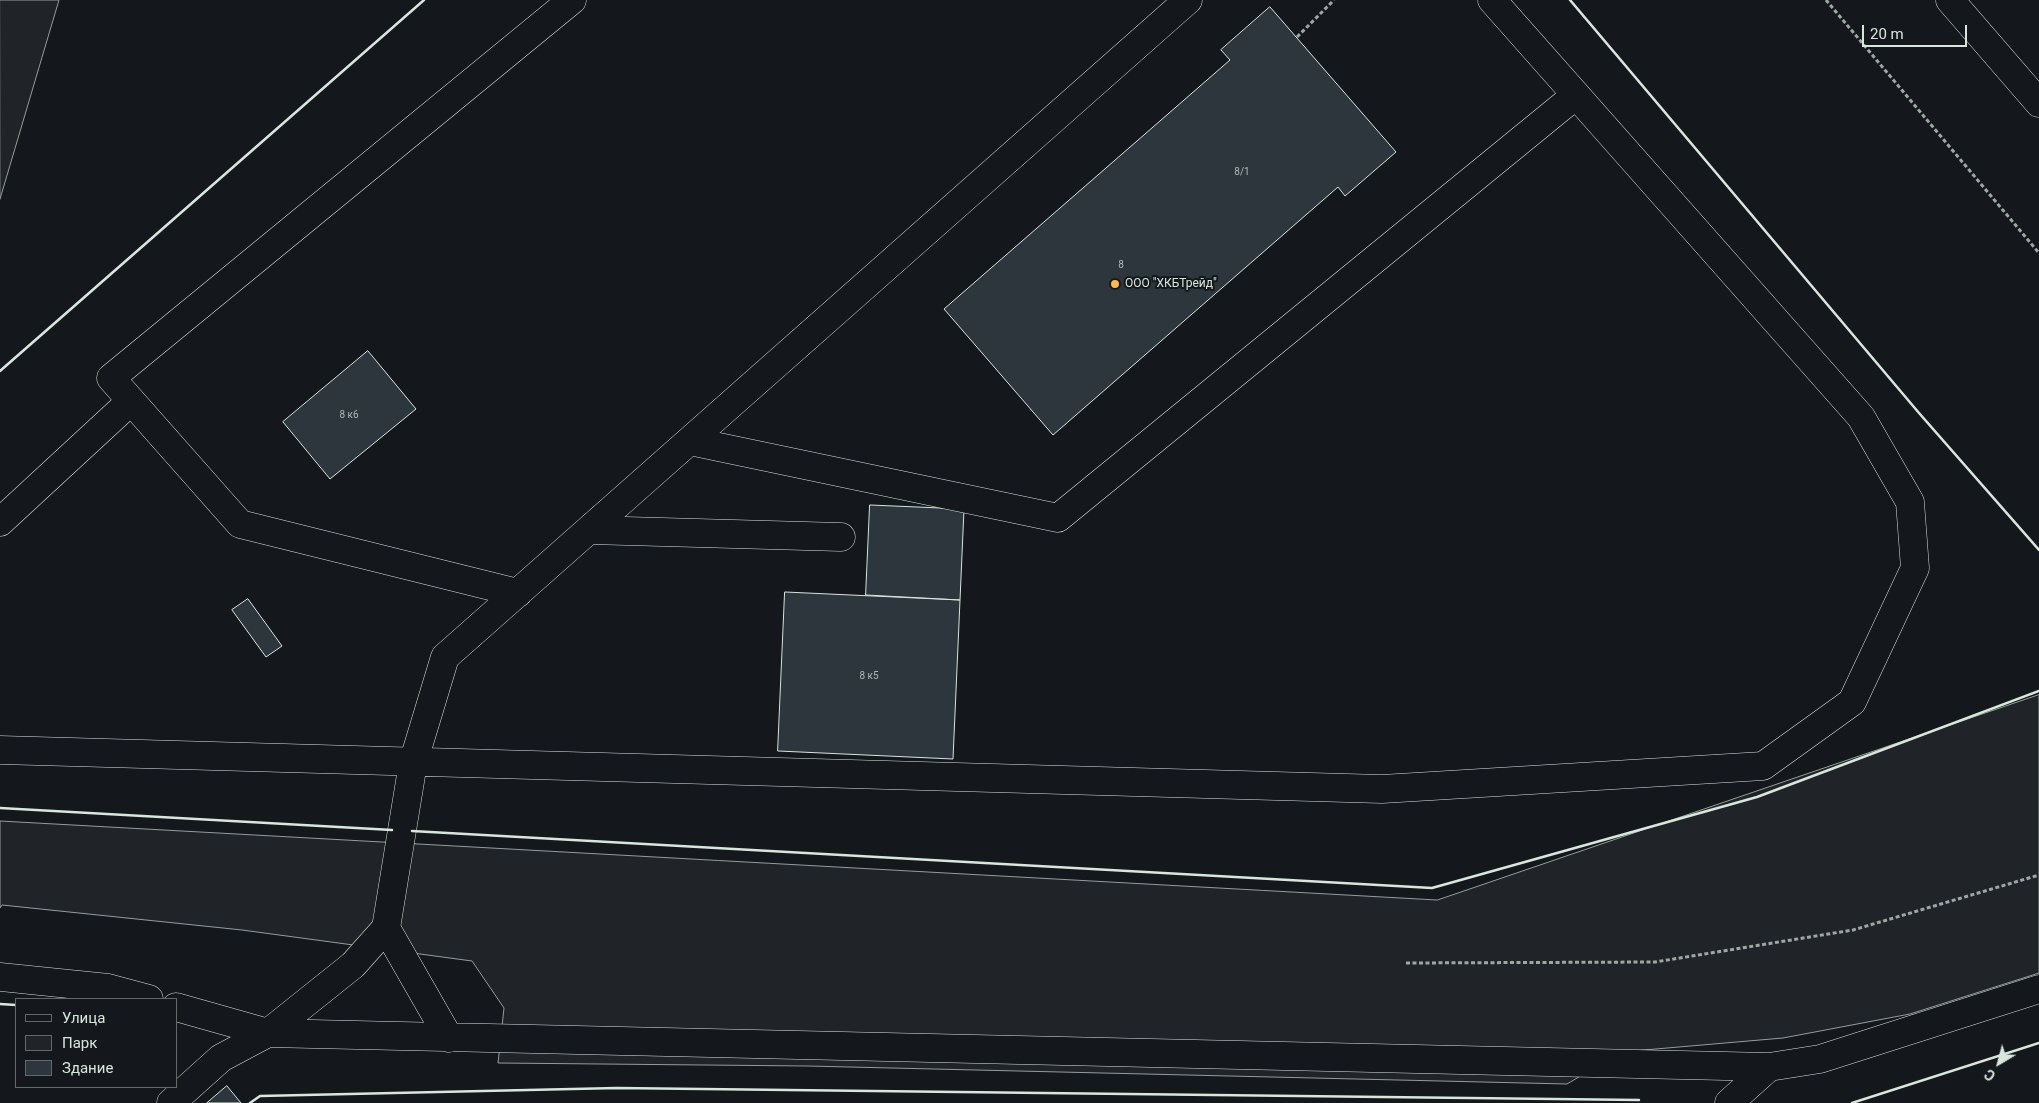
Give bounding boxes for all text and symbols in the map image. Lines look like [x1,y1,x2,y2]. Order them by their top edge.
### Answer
scale bar [1864,15,1969,47]
text: 20 m [1870,25,1904,43]
house number: 8/1 [1234,166,1250,178]
house number: 8 [1118,259,1124,271]
place label: ООО "ХКБТрейд" [1125,277,1217,291]
marker: ООО "ХКБТрейд" [1109,278,1121,290]
house number: 8 к6 [339,409,359,421]
house number: 8 к5 [859,670,879,682]
legend [15,998,178,1088]
text: Улица [62,1009,105,1027]
text: Парк [62,1034,97,1052]
north arrow [1974,1038,2024,1088]
text: Здание [62,1059,113,1077]
text: С [1982,1066,1998,1084]

